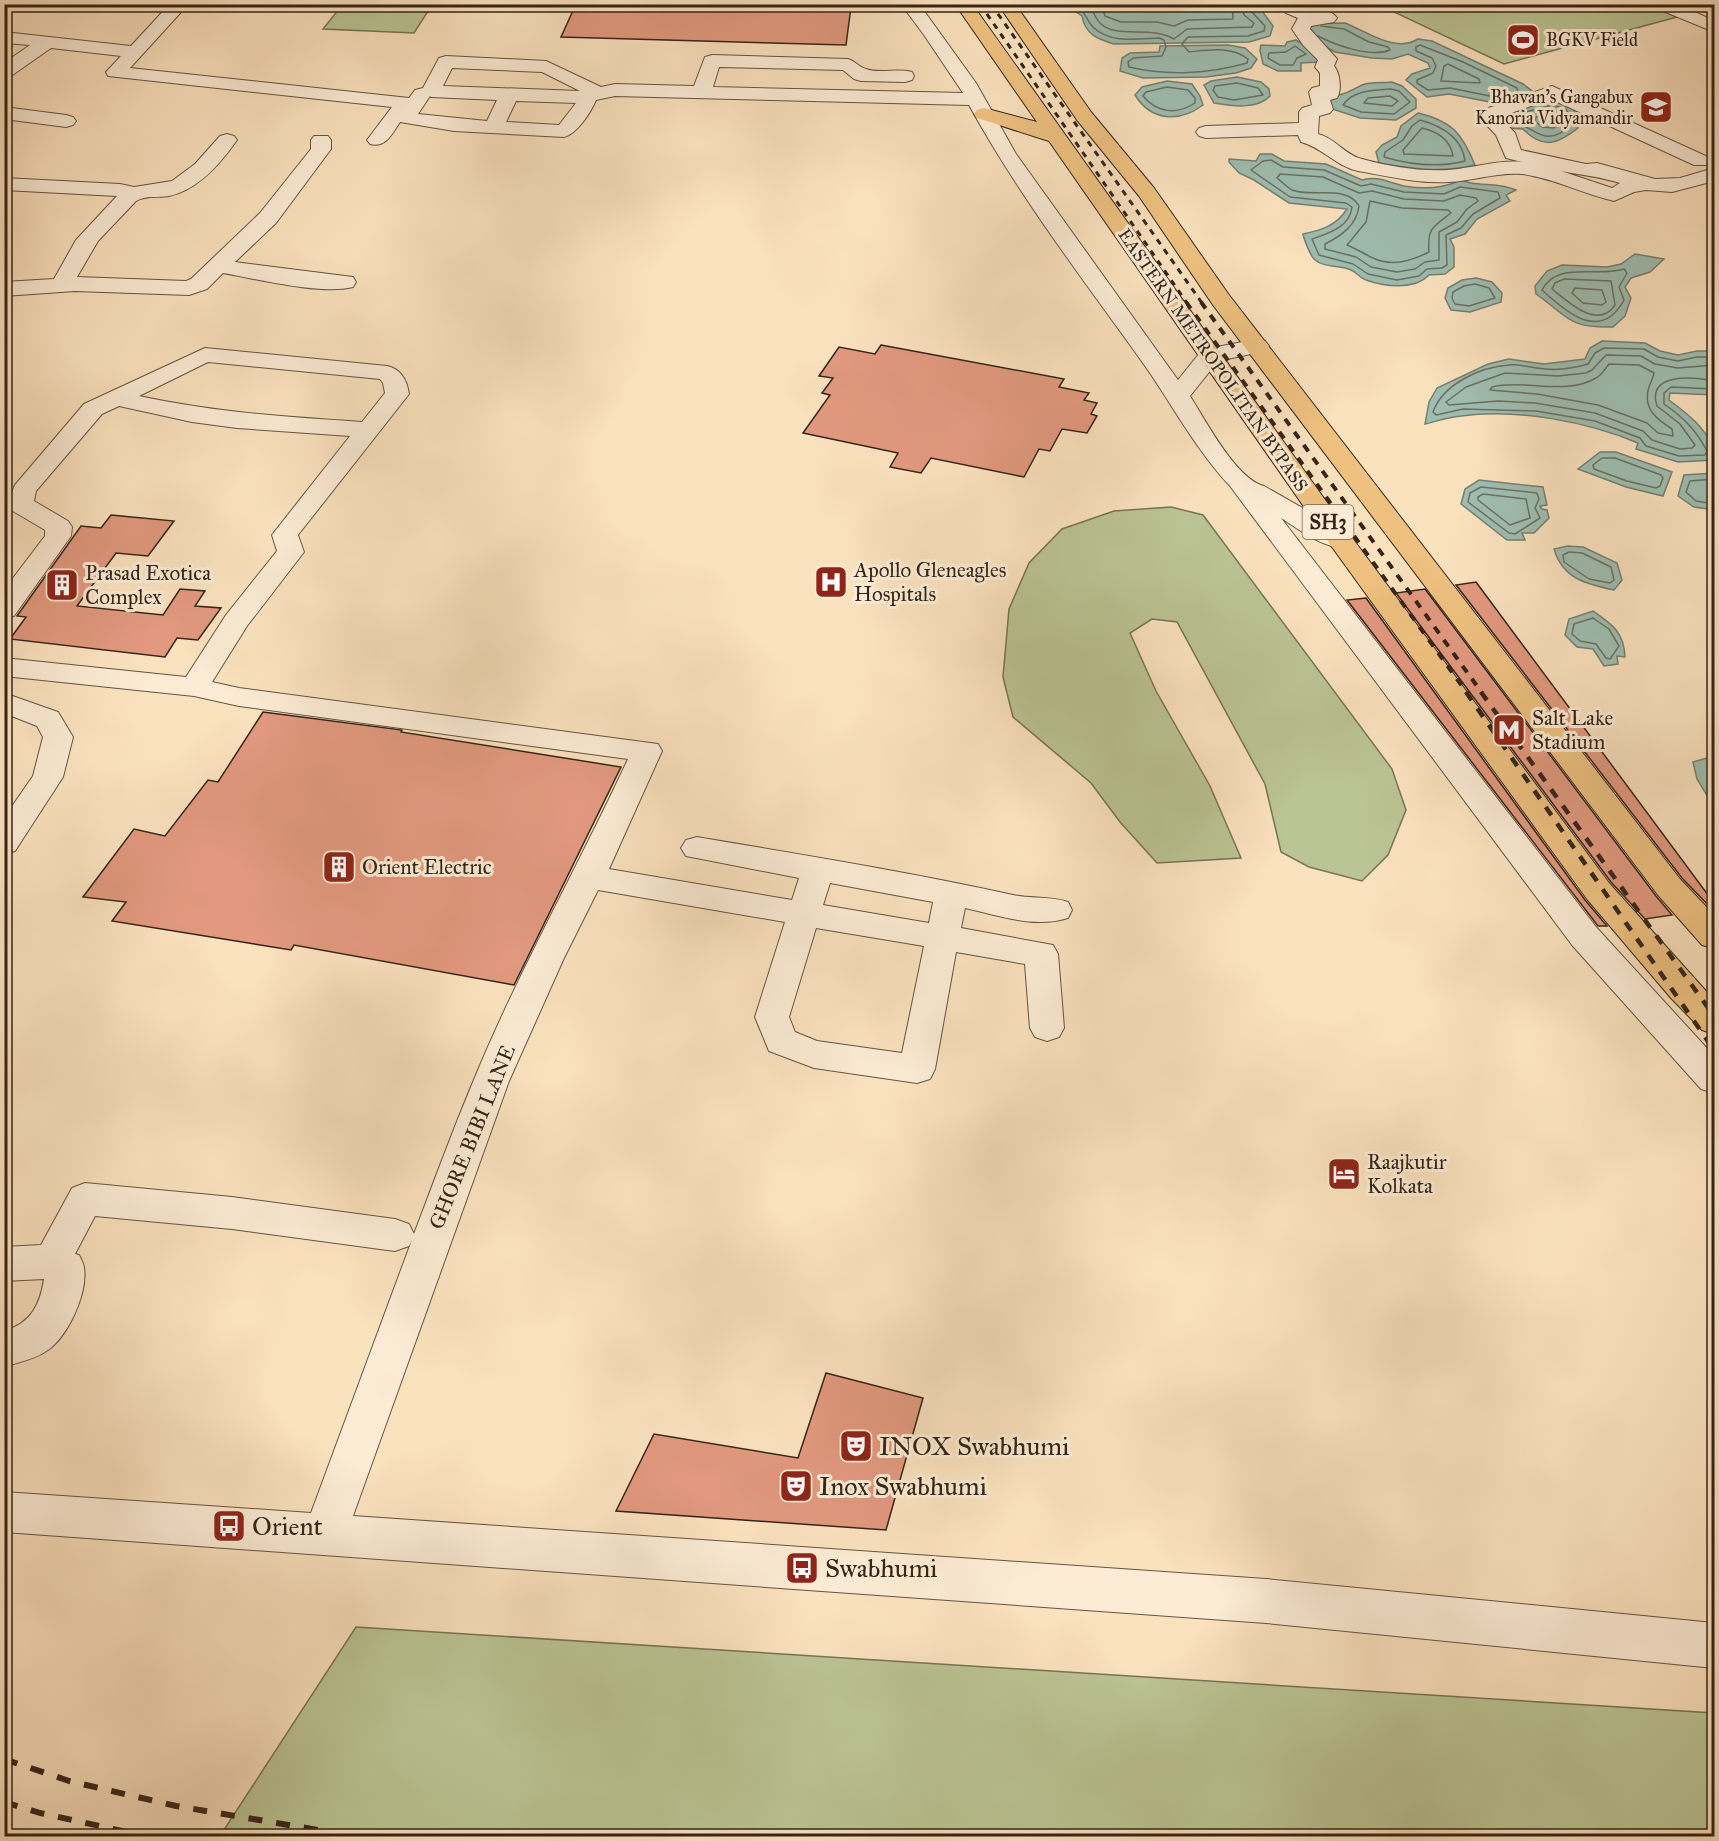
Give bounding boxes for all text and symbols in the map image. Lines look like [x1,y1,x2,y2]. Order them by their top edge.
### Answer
sports icon: BGKV Field [1505,22,1541,58]
place label: BGKV Field [1546,29,1638,51]
place label: Bhavan's Gangabux Kanoria Vidyamandir [1475,86,1633,129]
school or university icon: Bhavan's Gangabux Kanoria Vidyamandir [1638,89,1674,125]
street label: EASTERN METROPOLITAN BYPASS [1113,224,1313,496]
road number: SH3 [1302,505,1354,539]
place label: Apollo Gleneagles Hospitals [853,557,1006,607]
place label: Prasad Exotica Complex [85,560,211,610]
hospital icon: Apollo Gleneagles Hospitals [813,564,849,600]
building icon: Prasad Exotica Complex [44,567,80,603]
place label: Salt Lake Stadium [1532,705,1613,755]
metro station icon: Salt Lake Stadium [1491,712,1527,748]
building icon: Orient Electric [321,849,357,885]
place label: Orient Electric [362,854,492,880]
street label: GHORE BIBI LANE [423,1041,521,1233]
place label: Raajkutir Kolkata [1367,1149,1447,1199]
hotel icon: Raajkutir Kolkata [1326,1156,1362,1192]
theatre icon: INOX Swabhumi [838,1428,874,1464]
place label: INOX Swabhumi [879,1430,1069,1462]
theatre icon: Inox Swabhumi [778,1468,814,1504]
place label: Inox Swabhumi [819,1470,987,1502]
bus stop icon: Orient [211,1508,247,1544]
place label: Orient [252,1510,323,1542]
bus stop icon: Swabhumi [784,1550,820,1586]
place label: Swabhumi [825,1552,937,1584]

